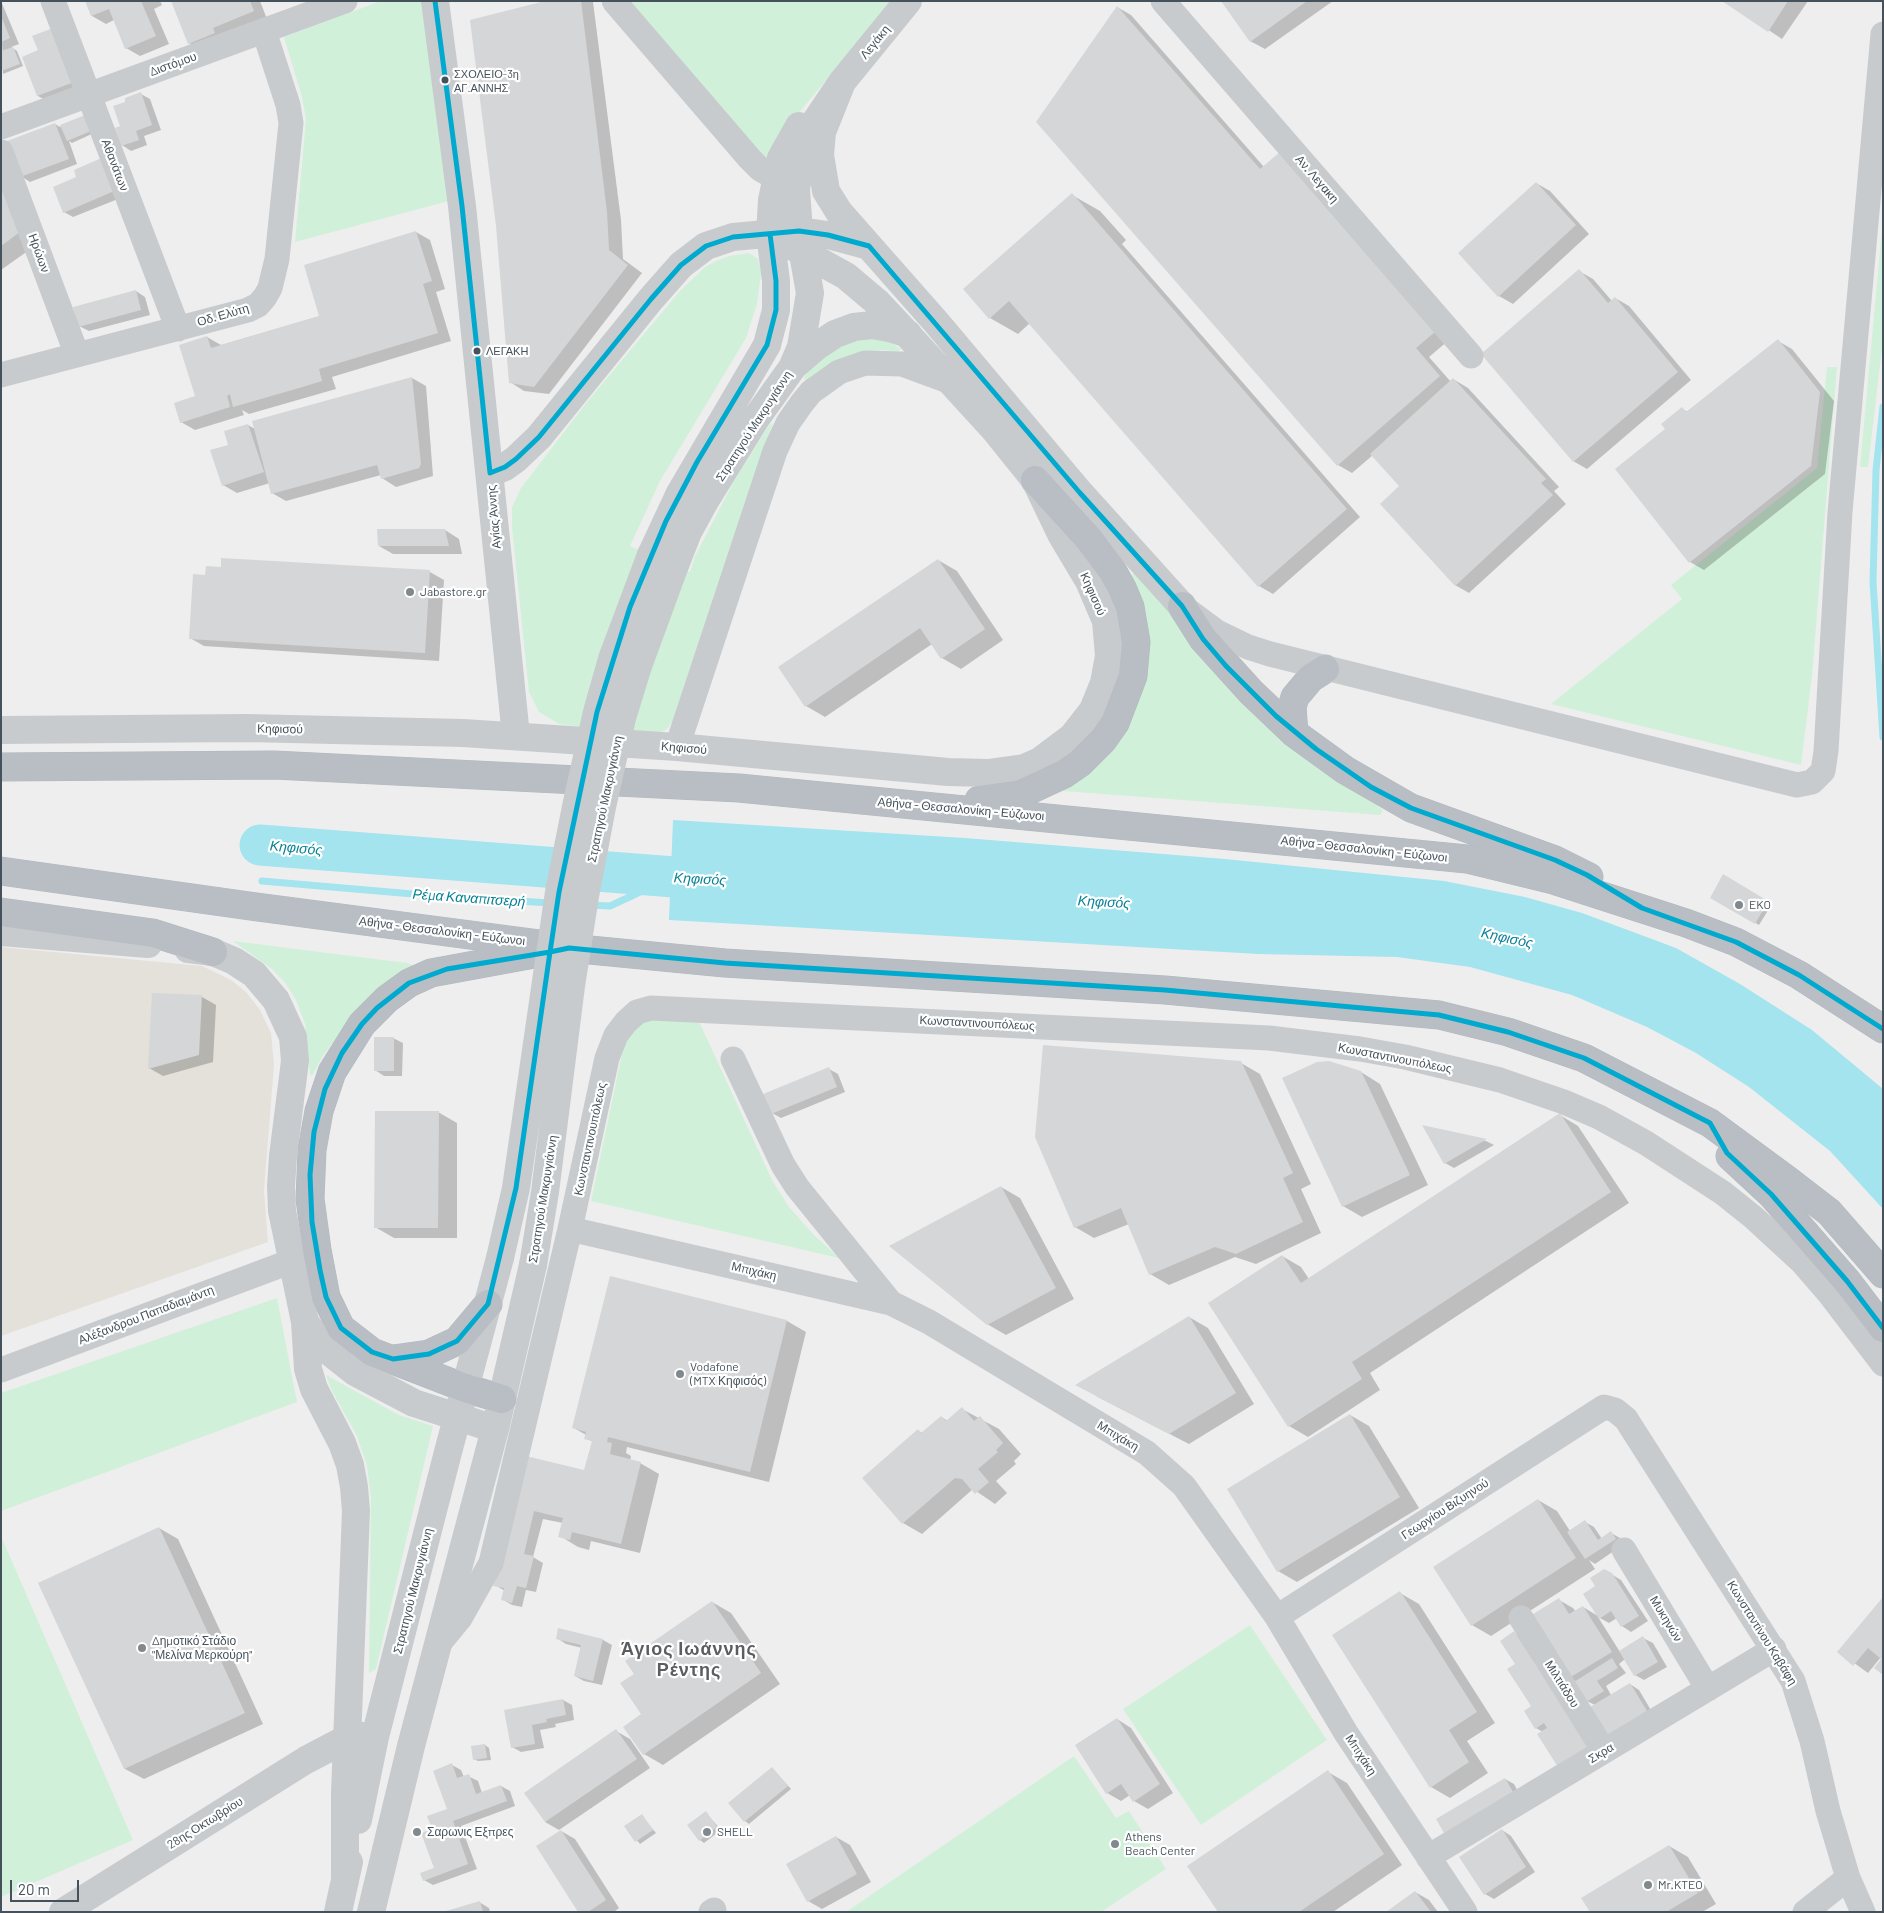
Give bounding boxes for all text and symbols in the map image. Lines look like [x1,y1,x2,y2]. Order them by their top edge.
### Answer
street label: Λεγάκη [857,22,893,62]
street label: Διστόμου [148,49,198,79]
place label: ΣΧΟΛΕΙΟ-3η ΑΓ.ΑΝΝΗΣ [454,67,519,93]
marker: ΣΧΟΛΕΙΟ-3η ΑΓ.ΑΝΝΗΣ [440,75,450,85]
street label: Αθανάτων [99,137,131,193]
street label: Αν. Λεγακη [1292,152,1342,206]
street label: Ηρώων [25,232,53,274]
street label: Οδ. Ελύτη [195,301,251,329]
place label: ΛΕΓΑΚΗ [486,344,528,358]
marker: ΛΕΓΑΚΗ [472,346,482,356]
street label: Στρατηγού Μακρυγιάννη [713,368,795,484]
street label: Αγίας Άννης [484,485,504,549]
street label: Κηφισού [1077,570,1109,618]
place label: Jabastore.gr [420,585,487,599]
marker: Jabastore.gr [404,586,416,598]
street label: Κηφισού [257,721,303,737]
street label: Στρατηγού Μακρυγιάννη [585,734,625,864]
street label: Κηφισού [661,739,707,757]
street label: Αθήνα - Θεσσαλονίκη - Εύζωνοι [877,795,1045,823]
street label: Αθήνα - Θεσσαλονίκη - Εύζωνοι [1280,833,1448,865]
water label: Κηφισός [269,837,323,859]
water label: Κηφισός [673,869,727,889]
water label: Ρέμα Καναπιτσερή [412,886,526,910]
water label: Κηφισός [1077,892,1131,912]
place label: EKO [1749,898,1771,912]
marker: EKO [1733,899,1745,911]
street label: Αθήνα - Θεσσαλονίκη - Εύζωνοι [358,914,526,948]
water label: Κηφισός [1480,924,1534,952]
street label: Κωνσταντινουπόλεως [919,1013,1035,1033]
street label: Κωνσταντινουπόλεως [1337,1040,1453,1076]
street label: Κωνσταντινουπόλεως [571,1081,609,1197]
street label: Στρατηγού Μακρυγιάννη [526,1134,560,1264]
street label: Μπιχάκη [730,1259,778,1283]
street label: Αλέξανδρου Παπαδιαμάντη [76,1282,216,1348]
place label: Vodafone (MTX Κηφισός) [690,1360,766,1388]
marker: Vodafone (MTX Κηφισός) [674,1368,686,1380]
street label: Μπιχάκη [1095,1418,1141,1454]
street label: Γεωργίου Βιζυηνού [1399,1475,1491,1543]
street label: Στρατηγού Μακρυγιάννη [390,1527,436,1655]
street label: Κωνσταντίνου Καβάφη [1724,1578,1800,1688]
street label: Μυκηνών [1647,1594,1685,1644]
place label: Δημοτικό Στάδιο "Μελίνα Μερκούρη" [152,1634,252,1662]
district label: Άγιος Ιωάννης Ρέντης [619,1638,759,1680]
marker: Δημοτικό Στάδιο "Μελίνα Μερκούρη" [136,1642,148,1654]
street label: Μιλτιάδου [1542,1658,1582,1710]
street label: Μπιχάκη [1342,1732,1380,1778]
street label: Σκρα [1586,1740,1616,1766]
street label: 28ης Οκτωβρίου [165,1794,245,1852]
place label: Σαρωνις Εξπρες [427,1825,513,1839]
place label: SHELL [717,1825,753,1839]
marker: Σαρωνις Εξπρες [411,1826,423,1838]
marker: SHELL [701,1826,713,1838]
place label: Athens Beach Center [1125,1830,1195,1858]
marker: Athens Beach Center [1109,1838,1121,1850]
scale bar [12,1870,81,1902]
place label: Mr.KTEO [1658,1878,1703,1892]
marker: Mr.KTEO [1642,1879,1654,1891]
text: 20 m [18,1880,50,1898]

